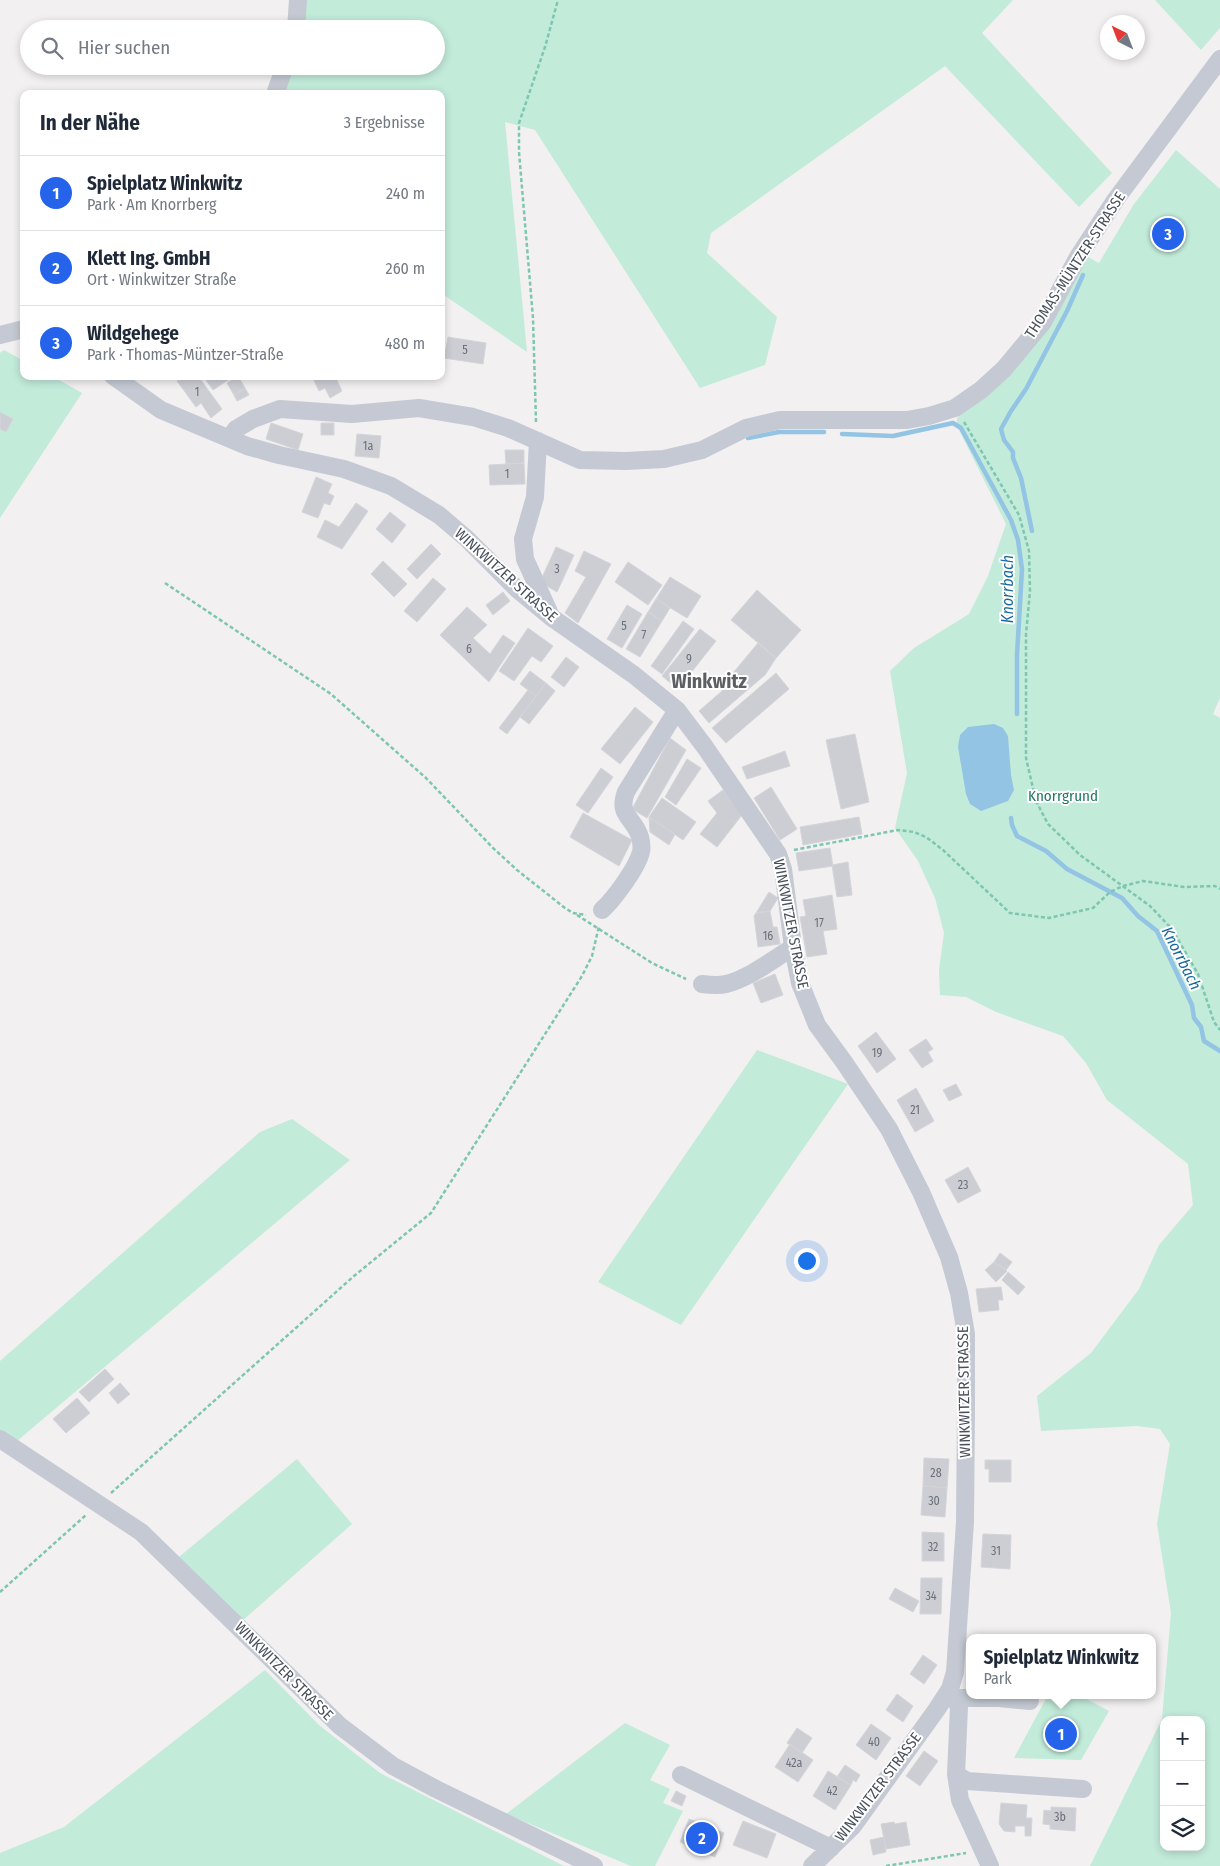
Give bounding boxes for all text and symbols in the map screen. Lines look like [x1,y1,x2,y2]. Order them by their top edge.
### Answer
north arrow [1100,15,1145,60]
search box [20,20,445,75]
icon: search [38,34,66,62]
text: Hier suchen [78,36,170,59]
text: In der Nähe [40,110,140,136]
text: 3 Ergebnisse [344,113,425,132]
text: Spielplatz Winkwitz [87,172,242,195]
text: 1 [53,184,59,203]
text: 240 m [386,184,425,203]
street label: THOMAS-MÜNTZER-STRASSE [1021,188,1129,342]
text: Park · Am Knorrberg [87,195,217,214]
pin: 3 [1152,215,1184,253]
text: Klett Ing. GmbH [87,247,210,270]
text: 2 [52,259,60,278]
text: 260 m [386,259,425,278]
text: Ort · Winkwitzer Straße [87,270,236,289]
text: Wildgehege [87,322,179,345]
text: 3 [52,334,60,353]
text: 480 m [385,334,425,353]
house number: 5 [462,343,468,357]
text: Park · Thomas-Müntzer-Straße [87,345,284,364]
house number: 1 [195,385,199,399]
house number: 1a [363,439,373,453]
house number: 1 [505,467,509,481]
street label: WINKWITZER STRASSE [451,524,561,626]
water label: Knorrbach [998,555,1017,623]
house number: 3 [554,562,560,576]
house number: 5 [621,619,627,633]
house number: 7 [642,628,647,642]
house number: 6 [466,642,472,656]
house number: 9 [686,652,692,666]
district label: Winkwitz [671,669,747,693]
park label: Knorrgrund [1028,787,1098,805]
street label: WINKWITZER STRASSE [770,858,812,990]
house number: 17 [814,916,824,930]
water label: Knorrbach [1158,924,1206,993]
house number: 16 [763,929,773,943]
house number: 19 [872,1046,882,1060]
house number: 21 [910,1103,920,1117]
house number: 23 [958,1178,968,1192]
your location [794,1248,820,1274]
street label: WINKWITZER STRASSE [954,1326,974,1458]
house number: 28 [930,1466,942,1480]
house number: 30 [928,1494,940,1508]
house number: 32 [928,1540,938,1554]
house number: 31 [991,1544,1001,1558]
house number: 34 [925,1589,937,1603]
street label: WINKWITZER STRASSE [231,1618,337,1724]
popup [966,1634,1156,1699]
text: Spielplatz Winkwitz [983,1646,1139,1669]
text: Park [983,1669,1012,1688]
pin: 1 [1045,1715,1077,1753]
map controls [1160,1716,1205,1851]
button: + [1160,1716,1205,1761]
street label: WINKWITZER STRASSE [831,1729,925,1845]
house number: 40 [868,1735,880,1749]
house number: 42a [786,1756,802,1770]
button: − [1160,1761,1205,1806]
house number: 42 [827,1784,837,1798]
button: layers [1160,1806,1205,1851]
house number: 3b [1054,1810,1066,1824]
pin: 2 [686,1819,718,1857]

